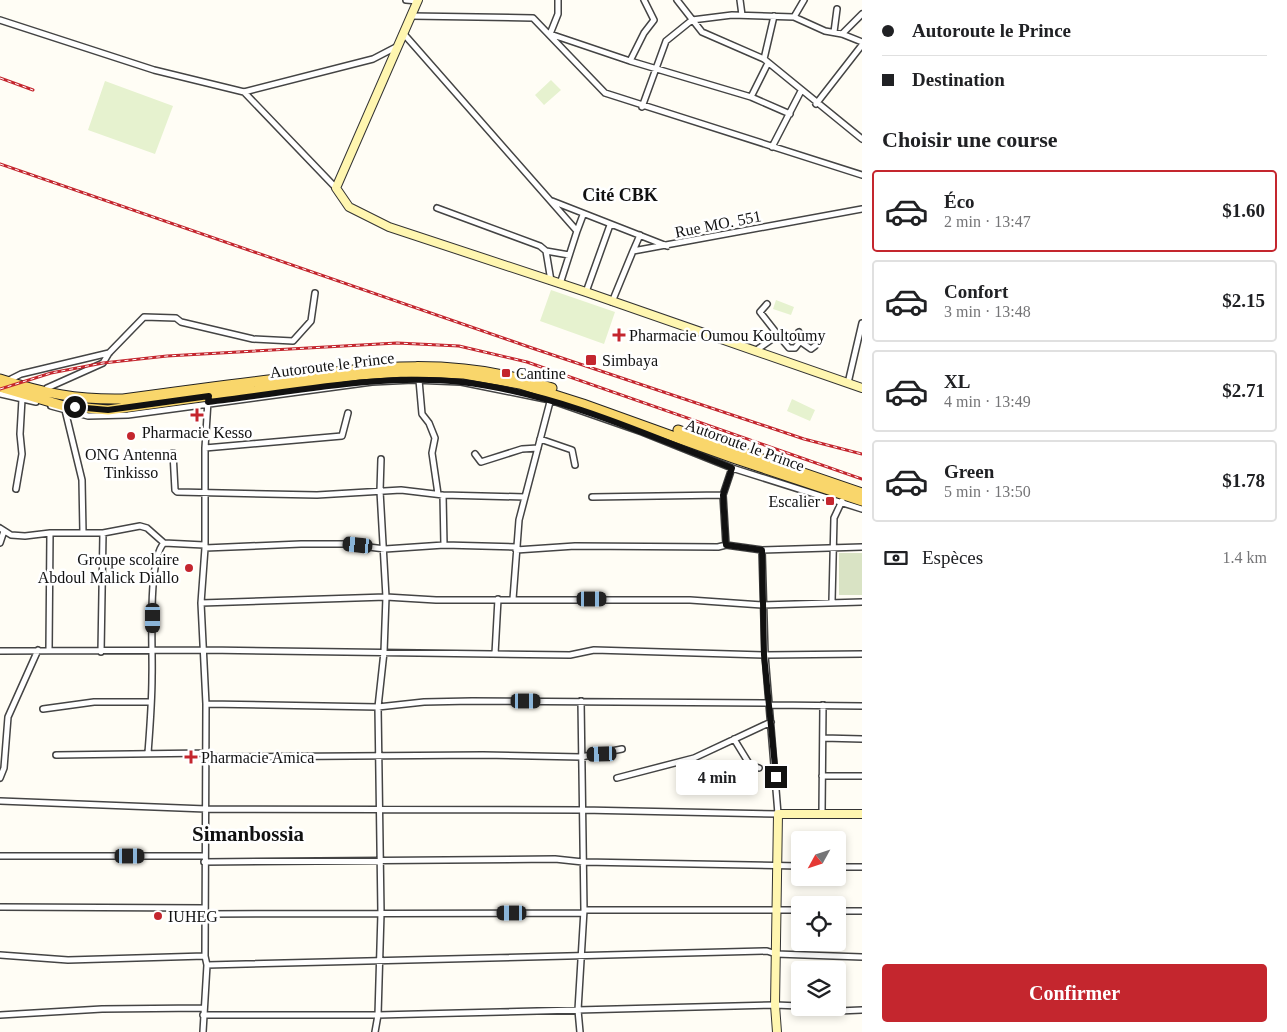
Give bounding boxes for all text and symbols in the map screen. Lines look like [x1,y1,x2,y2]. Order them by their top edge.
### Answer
text: Autoroute le Prince [912,20,1071,41]
text: Destination [912,69,1005,90]
text: Choisir une course [882,127,1058,152]
district label: Cité CBK [582,185,658,205]
icon: car [884,189,929,234]
text: Éco [944,191,975,212]
text: $1.60 [1222,200,1265,221]
street label: Rue MO. 551 [673,207,763,241]
text: 2 min · 13:47 [944,213,1031,230]
icon: car [884,279,929,324]
text: Confort [944,281,1008,302]
text: $2.15 [1222,290,1265,311]
text: 3 min · 13:48 [944,303,1031,320]
place label: Pharmacie Oumou Koultoumy [629,327,825,345]
marker: Pharmacie Oumou Koultoumy [613,329,625,341]
street label: Autoroute le Prince [269,349,395,381]
place label: Simbaya [602,352,658,370]
marker: Simbaya [584,353,598,367]
place label: Cantine [516,365,566,382]
marker: Cantine [500,367,512,379]
icon: car [884,369,929,414]
text: XL [944,371,970,392]
text: $2.71 [1222,380,1265,401]
text: 4 min · 13:49 [944,393,1031,410]
route start [64,396,86,418]
marker: Pharmacie Kesso [191,409,203,421]
street label: Autoroute le Prince [683,416,807,474]
place label: Pharmacie Kesso [142,424,252,441]
marker: ONG Antenna Tinkisso [125,430,137,442]
place label: ONG Antenna Tinkisso [85,446,177,481]
icon: car [884,459,929,504]
text: Green [944,461,994,482]
text: $1.78 [1222,470,1265,491]
text: 5 min · 13:50 [944,483,1031,500]
place label: Escalier [768,493,821,510]
marker: Escalier [824,495,836,507]
car [342,536,373,554]
icon: cash [882,544,910,572]
text: Espèces [922,547,983,568]
text: 1.4 km [1223,549,1267,566]
place label: Groupe scolaire Abdoul Malick Diallo [38,551,179,586]
marker: Groupe scolaire Abdoul Malick Diallo [183,562,195,574]
car [577,592,607,607]
car [145,603,160,633]
car [511,694,541,709]
car [586,746,617,762]
place label: Pharmacie Amica [201,749,314,766]
marker: Pharmacie Amica [185,751,197,763]
callout: 4 min [676,760,758,794]
route end [765,766,787,788]
text: 4 min [698,769,736,786]
district label: Simanbossia [192,822,305,846]
north arrow [791,831,846,886]
map controls [791,831,846,1016]
car [115,849,145,864]
button: locate [791,896,846,951]
car [497,906,527,921]
place label: IUHEG [168,908,218,925]
marker: IUHEG [152,910,164,922]
button: layers [791,961,846,1016]
button: Confirmer [882,964,1267,1022]

